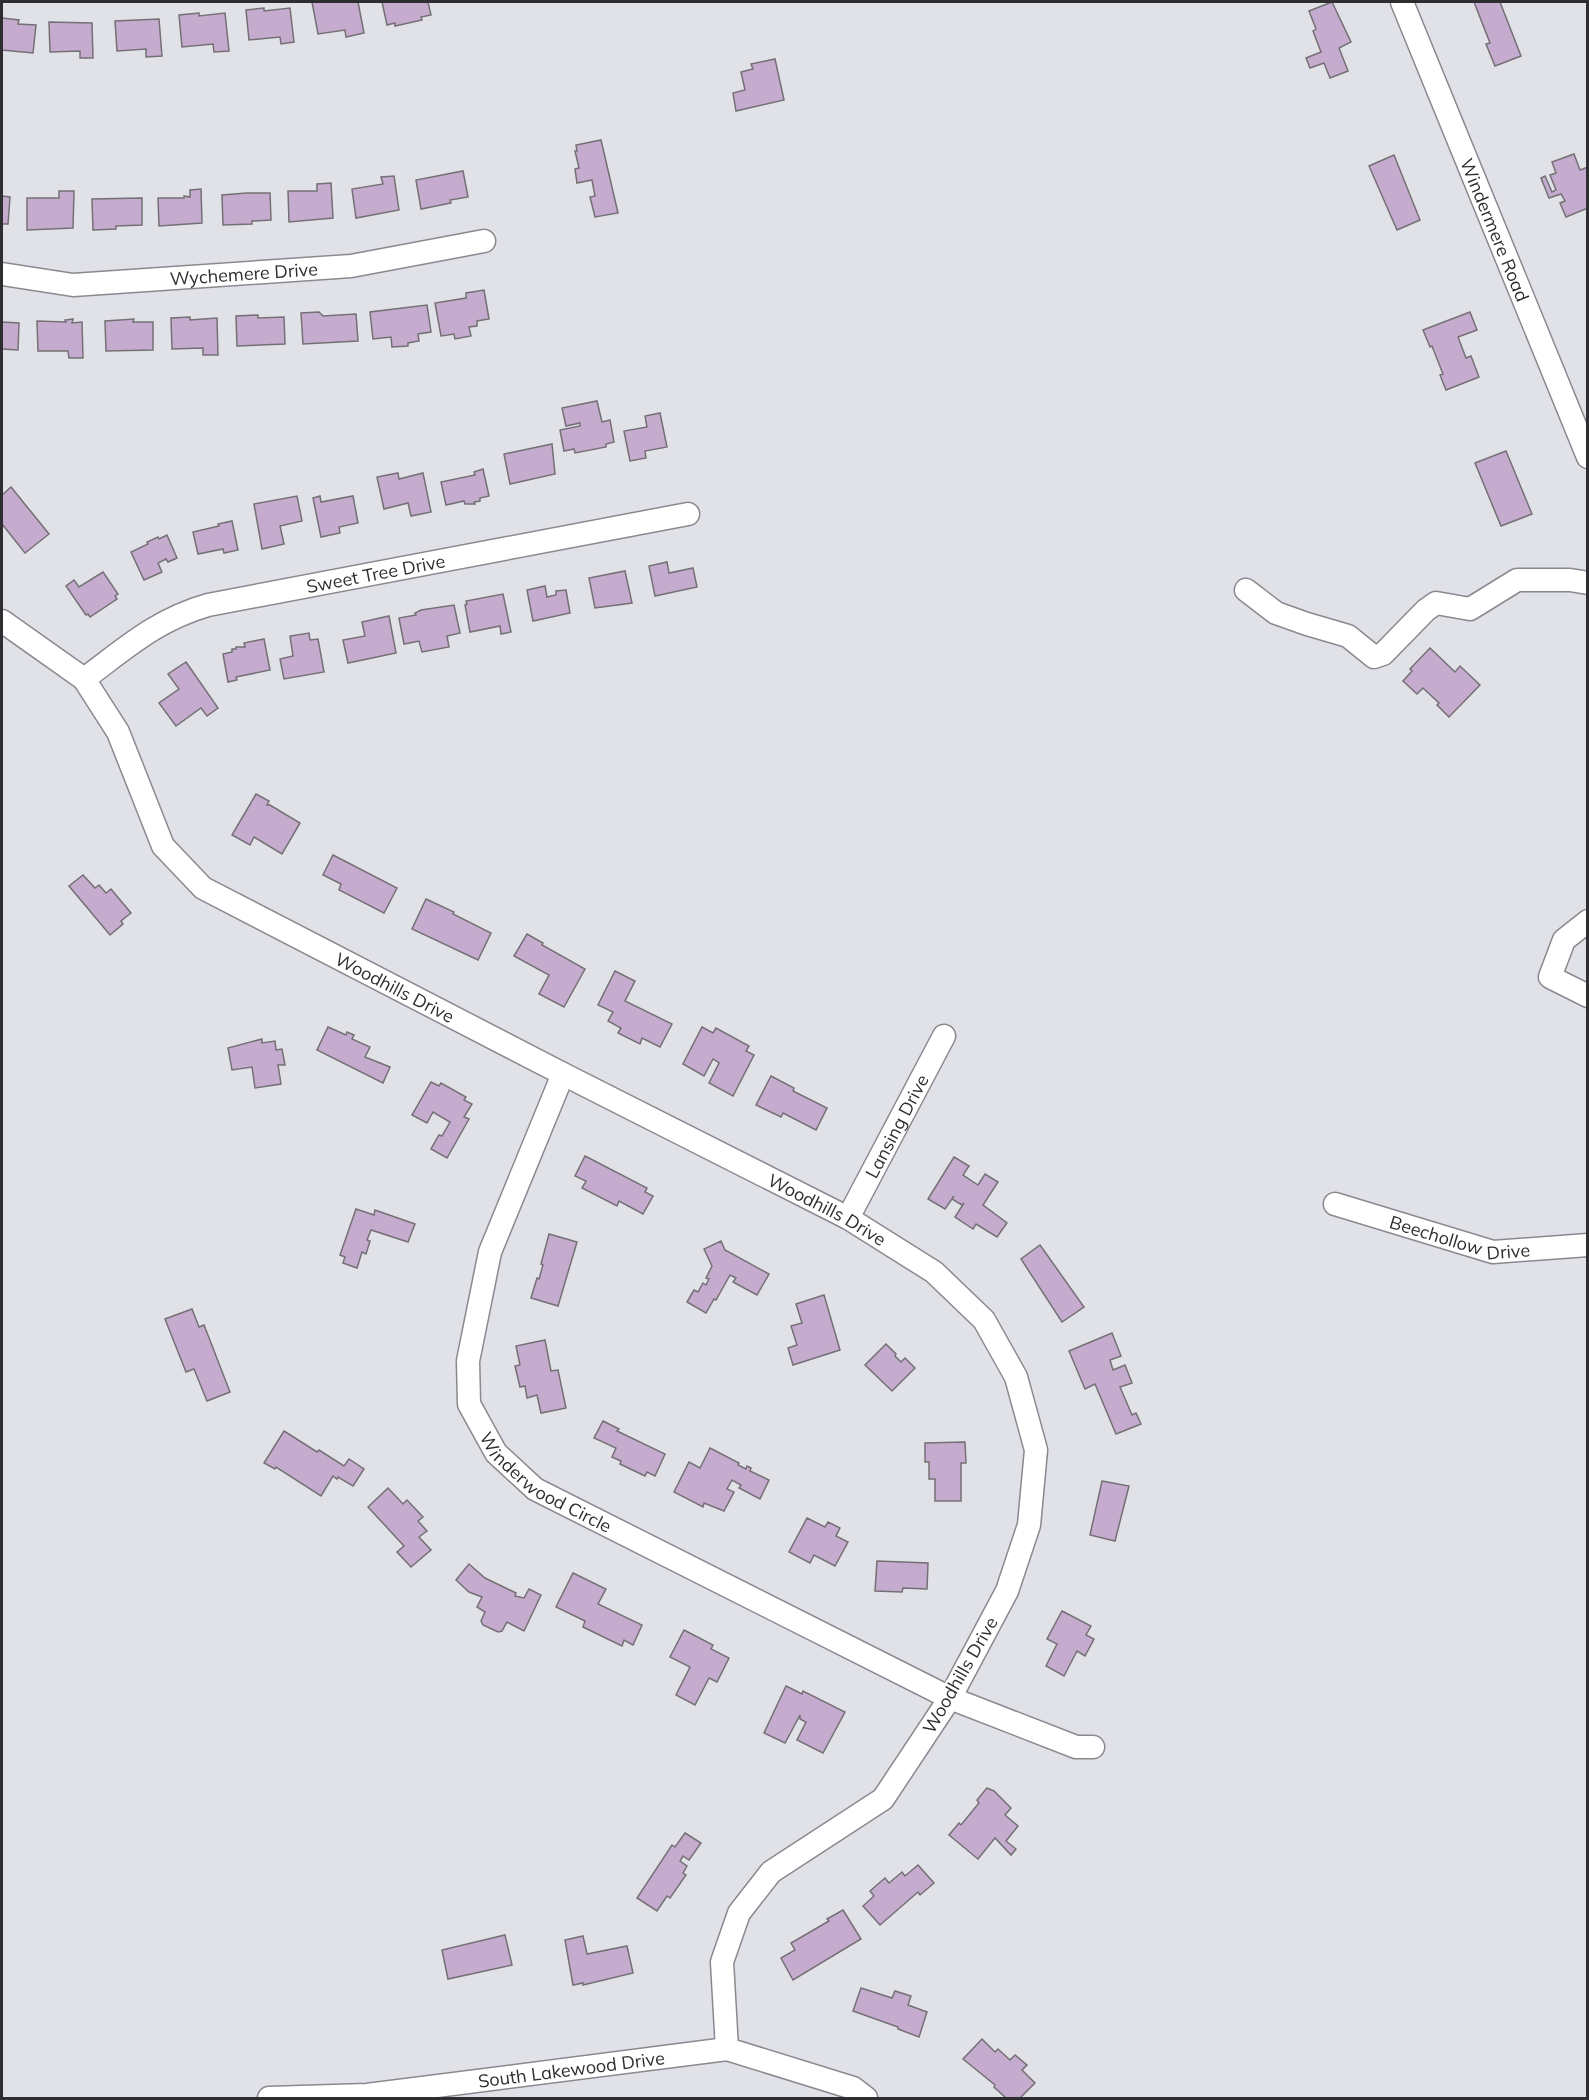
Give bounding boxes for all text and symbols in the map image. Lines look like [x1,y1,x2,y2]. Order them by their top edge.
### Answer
street label: Windermere Road [1456,155,1535,305]
street label: Wychemere Drive [169,257,319,290]
street label: Sweet Tree Drive [304,549,447,598]
street label: Woodhills Drive [331,947,458,1027]
street label: Lansing Drive [860,1070,933,1182]
street label: Woodhills Drive [764,1168,891,1251]
street label: Beechollow Drive [1387,1210,1531,1264]
street label: Winderwood Circle [475,1428,616,1537]
street label: Woodhills Drive [917,1613,1003,1737]
street label: South Lakewood Drive [477,2046,666,2092]

